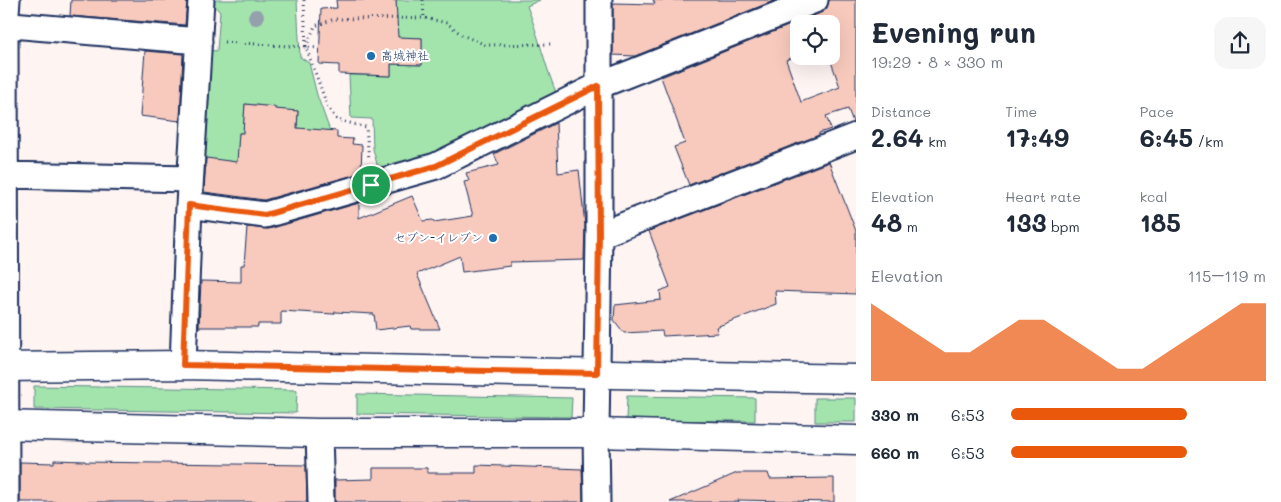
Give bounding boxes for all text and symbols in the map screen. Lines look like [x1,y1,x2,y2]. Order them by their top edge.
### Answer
text: Evening run [871,14,1036,50]
map controls [790,15,840,65]
button: locate [790,15,840,65]
button: share [1214,17,1266,69]
place label: 高城神社 [381,47,429,63]
marker: 高城神社 [365,50,377,62]
text: 19:29 · 8 × 330 m [871,51,1003,72]
text: Distance [871,102,931,121]
text: Time [1005,102,1037,121]
text: Pace [1140,102,1174,121]
text: 2.64 [871,121,924,153]
text: 17:49 [1005,121,1069,153]
text: 6:45 [1140,121,1193,153]
text: km [924,132,947,151]
text: /km [1193,132,1224,151]
pin [350,164,392,206]
icon: arrive [357,171,385,199]
text: Elevation [871,187,934,206]
text: Heart rate [1005,187,1081,206]
text: kcal [1140,187,1168,206]
text: 48 [871,206,902,238]
text: 133 [1005,206,1046,238]
text: 185 [1140,206,1181,238]
text: m [902,217,918,236]
text: bpm [1046,217,1080,236]
place label: セブン-イレブン [394,229,483,245]
marker: セブン-イレブン [487,232,499,244]
text: Elevation [871,265,943,286]
text: 115–119 m [1188,265,1266,286]
text: 330 m [871,404,919,425]
text: 6:53 [951,404,984,425]
text: 660 m [871,442,919,463]
text: 6:53 [951,442,984,463]

